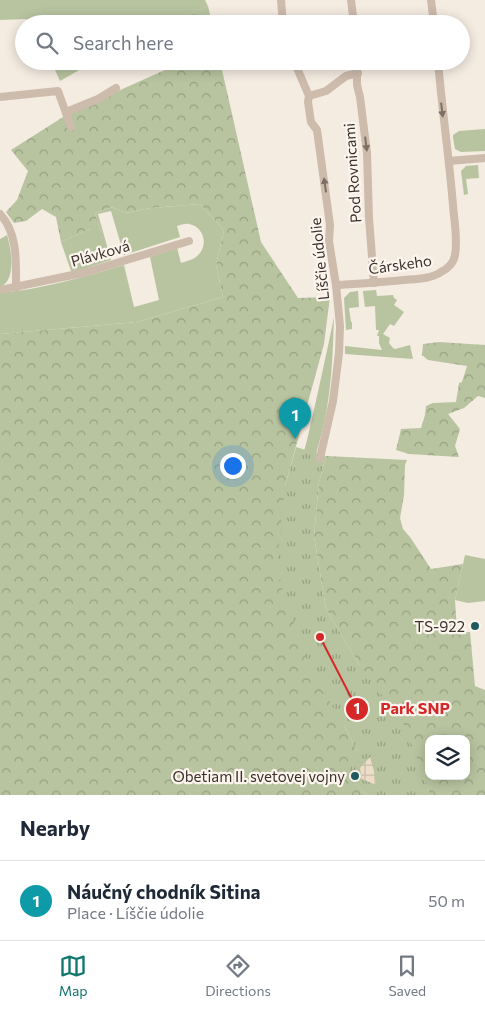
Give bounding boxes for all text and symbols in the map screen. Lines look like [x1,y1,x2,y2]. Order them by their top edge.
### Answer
search box [15,15,470,70]
icon: search [33,29,61,57]
text: Search here [73,31,173,54]
one-way arrow [438,102,446,118]
street label: Pod Rovnicami [340,122,364,224]
one-way arrow [362,137,370,153]
one-way arrow [320,177,328,193]
street label: Líščie údolie [306,217,332,301]
street label: Plávková [69,236,131,270]
street label: Čárskeho [367,250,433,277]
pin: 1 [279,398,311,439]
your location [220,453,246,479]
place label: TS-922 [415,617,465,635]
marker: TS-922 [469,620,481,632]
callout: Park SNP [345,693,460,724]
text: Park SNP [380,698,450,717]
text: 1 [354,699,360,717]
map controls [425,735,470,780]
button: layers [425,735,470,780]
place label: Obetiam II. svetovej vojny [172,767,345,785]
marker: Obetiam II. svetovej vojny [349,770,361,782]
text: Nearby [20,815,90,840]
text: Náučný chodník Sitina [67,880,261,903]
text: 1 [32,891,40,910]
text: 50 m [428,891,465,910]
text: Place · Líščie údolie [67,903,204,922]
tab: Map [59,952,88,999]
tab: Directions [205,952,271,999]
tab: Saved [388,952,426,999]

